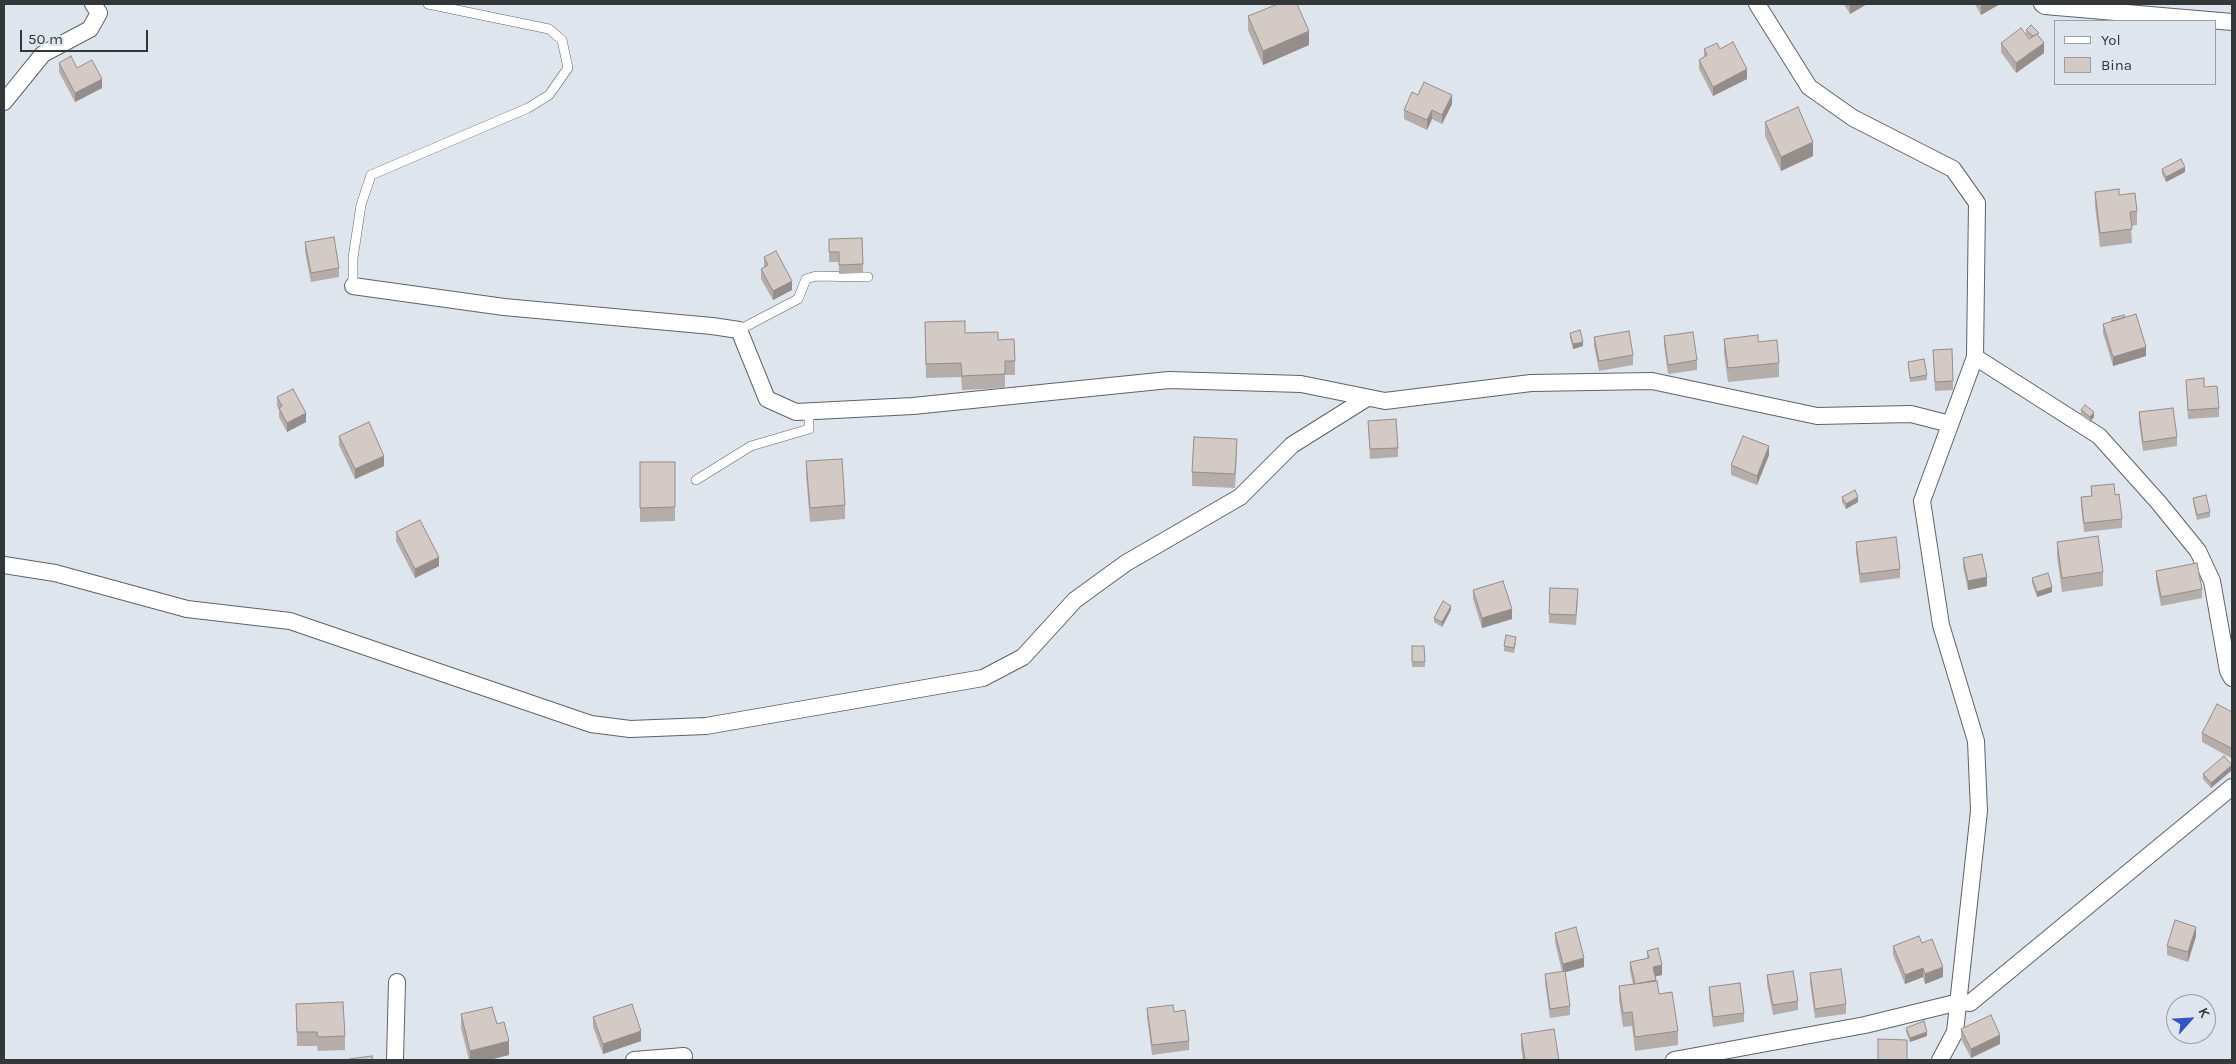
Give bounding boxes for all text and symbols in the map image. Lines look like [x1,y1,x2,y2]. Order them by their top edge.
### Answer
scale bar [22,20,150,52]
legend [2054,20,2216,85]
text: 50 m [28,30,63,48]
text: Yol [2101,31,2121,49]
text: Bina [2101,56,2132,74]
north arrow [2166,994,2216,1044]
text: K [2194,1005,2214,1020]

